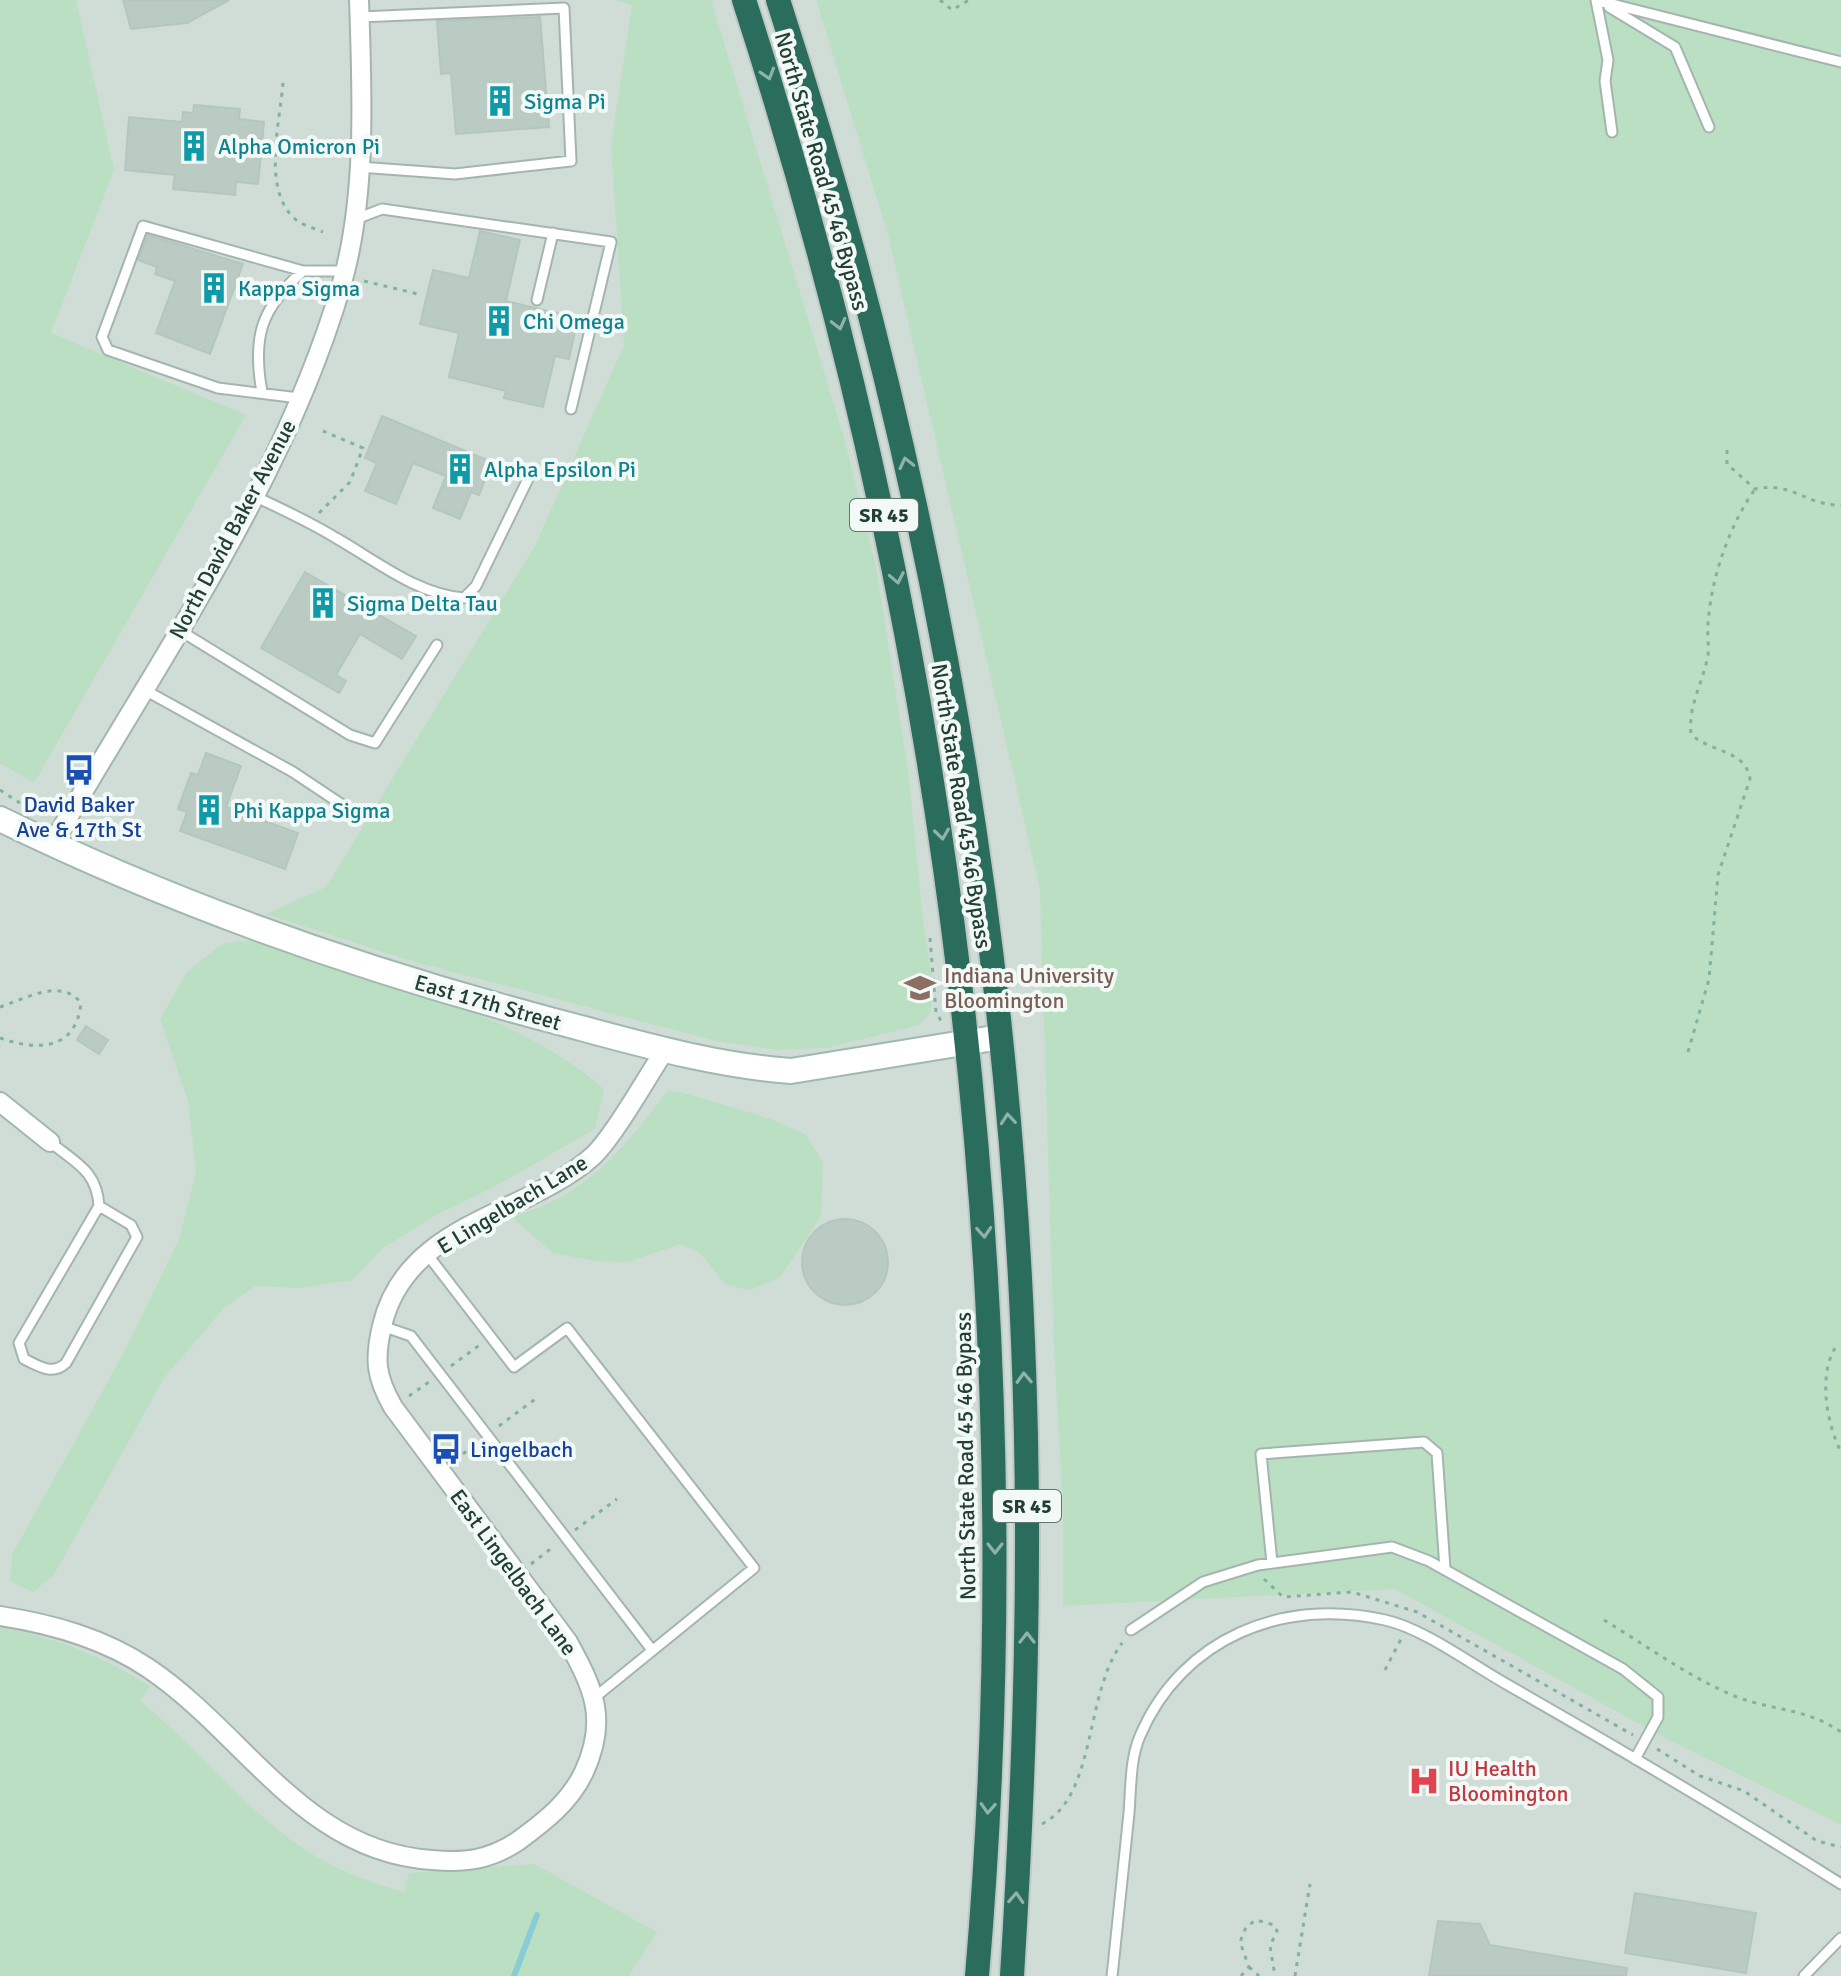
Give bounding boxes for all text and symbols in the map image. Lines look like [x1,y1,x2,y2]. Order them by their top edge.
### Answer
street label: North State Road 45 46 Bypass [769,29,874,313]
one-way arrow [759,67,775,81]
building icon: Sigma Pi [483,84,517,118]
place label: Sigma Pi [524,88,606,115]
building icon: Alpha Omicron Pi [177,129,211,163]
place label: Alpha Omicron Pi [218,133,380,160]
building icon: Kappa Sigma [197,271,231,305]
place label: Kappa Sigma [238,275,360,302]
building icon: Chi Omega [482,304,516,338]
place label: Chi Omega [523,308,625,335]
one-way arrow [830,317,847,331]
street label: North David Baker Avenue [163,415,302,643]
building icon: Alpha Epsilon Pi [443,452,477,486]
place label: Alpha Epsilon Pi [484,456,636,483]
one-way arrow [898,456,915,470]
road number: SR 45 [850,499,918,531]
one-way arrow [888,571,905,584]
building icon: Sigma Delta Tau [306,586,340,620]
place label: Sigma Delta Tau [347,590,498,617]
street label: North State Road 45 46 Bypass [926,662,997,950]
bus stop icon: David Baker Ave & 17th St [62,753,96,787]
place label: David Baker Ave & 17th St [16,791,142,843]
building icon: Phi Kappa Sigma [192,793,226,827]
place label: Phi Kappa Sigma [233,797,390,824]
one-way arrow [933,827,950,841]
place label: Indiana University Bloomington [944,962,1115,1014]
street label: East 17th Street [411,969,565,1036]
school or university icon: Indiana University Bloomington [903,971,937,1005]
one-way arrow [1000,1112,1017,1125]
street label: E Lingelbach Lane [432,1149,592,1260]
one-way arrow [975,1226,992,1239]
street label: North State Road 45 46 Bypass [949,1312,982,1600]
one-way arrow [1016,1371,1033,1384]
bus stop icon: Lingelbach [429,1432,463,1466]
place label: Lingelbach [470,1436,573,1463]
street label: East Lingelbach Lane [444,1484,583,1661]
road number: SR 45 [993,1490,1061,1522]
one-way arrow [986,1542,1004,1555]
one-way arrow [1018,1631,1036,1644]
place label: IU Health Bloomington [1448,1755,1568,1807]
hospital icon: IU Health Bloomington [1407,1764,1441,1798]
one-way arrow [980,1802,997,1815]
one-way arrow [1008,1891,1025,1904]

